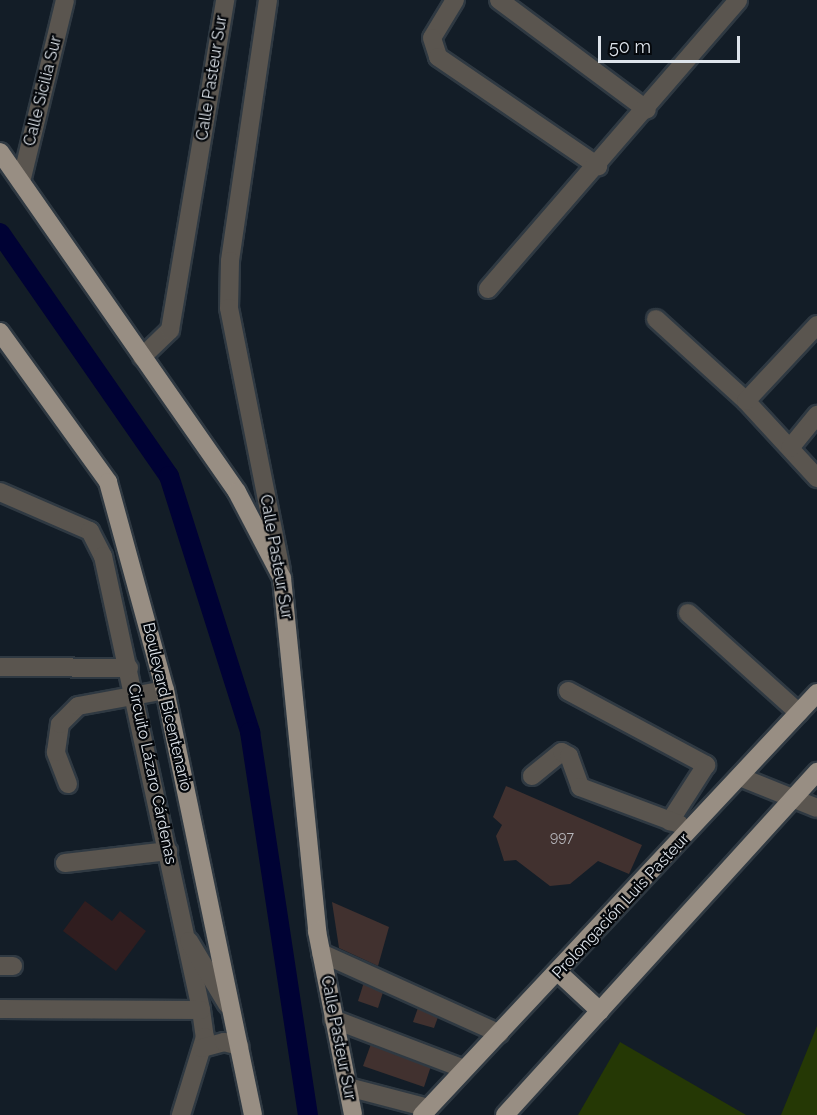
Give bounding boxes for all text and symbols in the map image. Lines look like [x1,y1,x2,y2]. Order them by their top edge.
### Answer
street label: Calle Pasteur Sur [193,14,231,142]
scale bar [601,24,744,62]
street label: Calle Sicilia Sur [20,34,66,148]
text: 50 m [609,36,651,57]
street label: Calle Pasteur Sur [256,493,296,621]
street label: Boulevard Bicentenario [138,621,196,793]
street label: Circuito Lázaro Cárdenas [123,682,181,866]
street label: Prolongación Luis Pasteur [549,829,693,983]
house number: 997 [550,829,574,845]
street label: Calle Pasteur Sur [316,974,360,1102]

